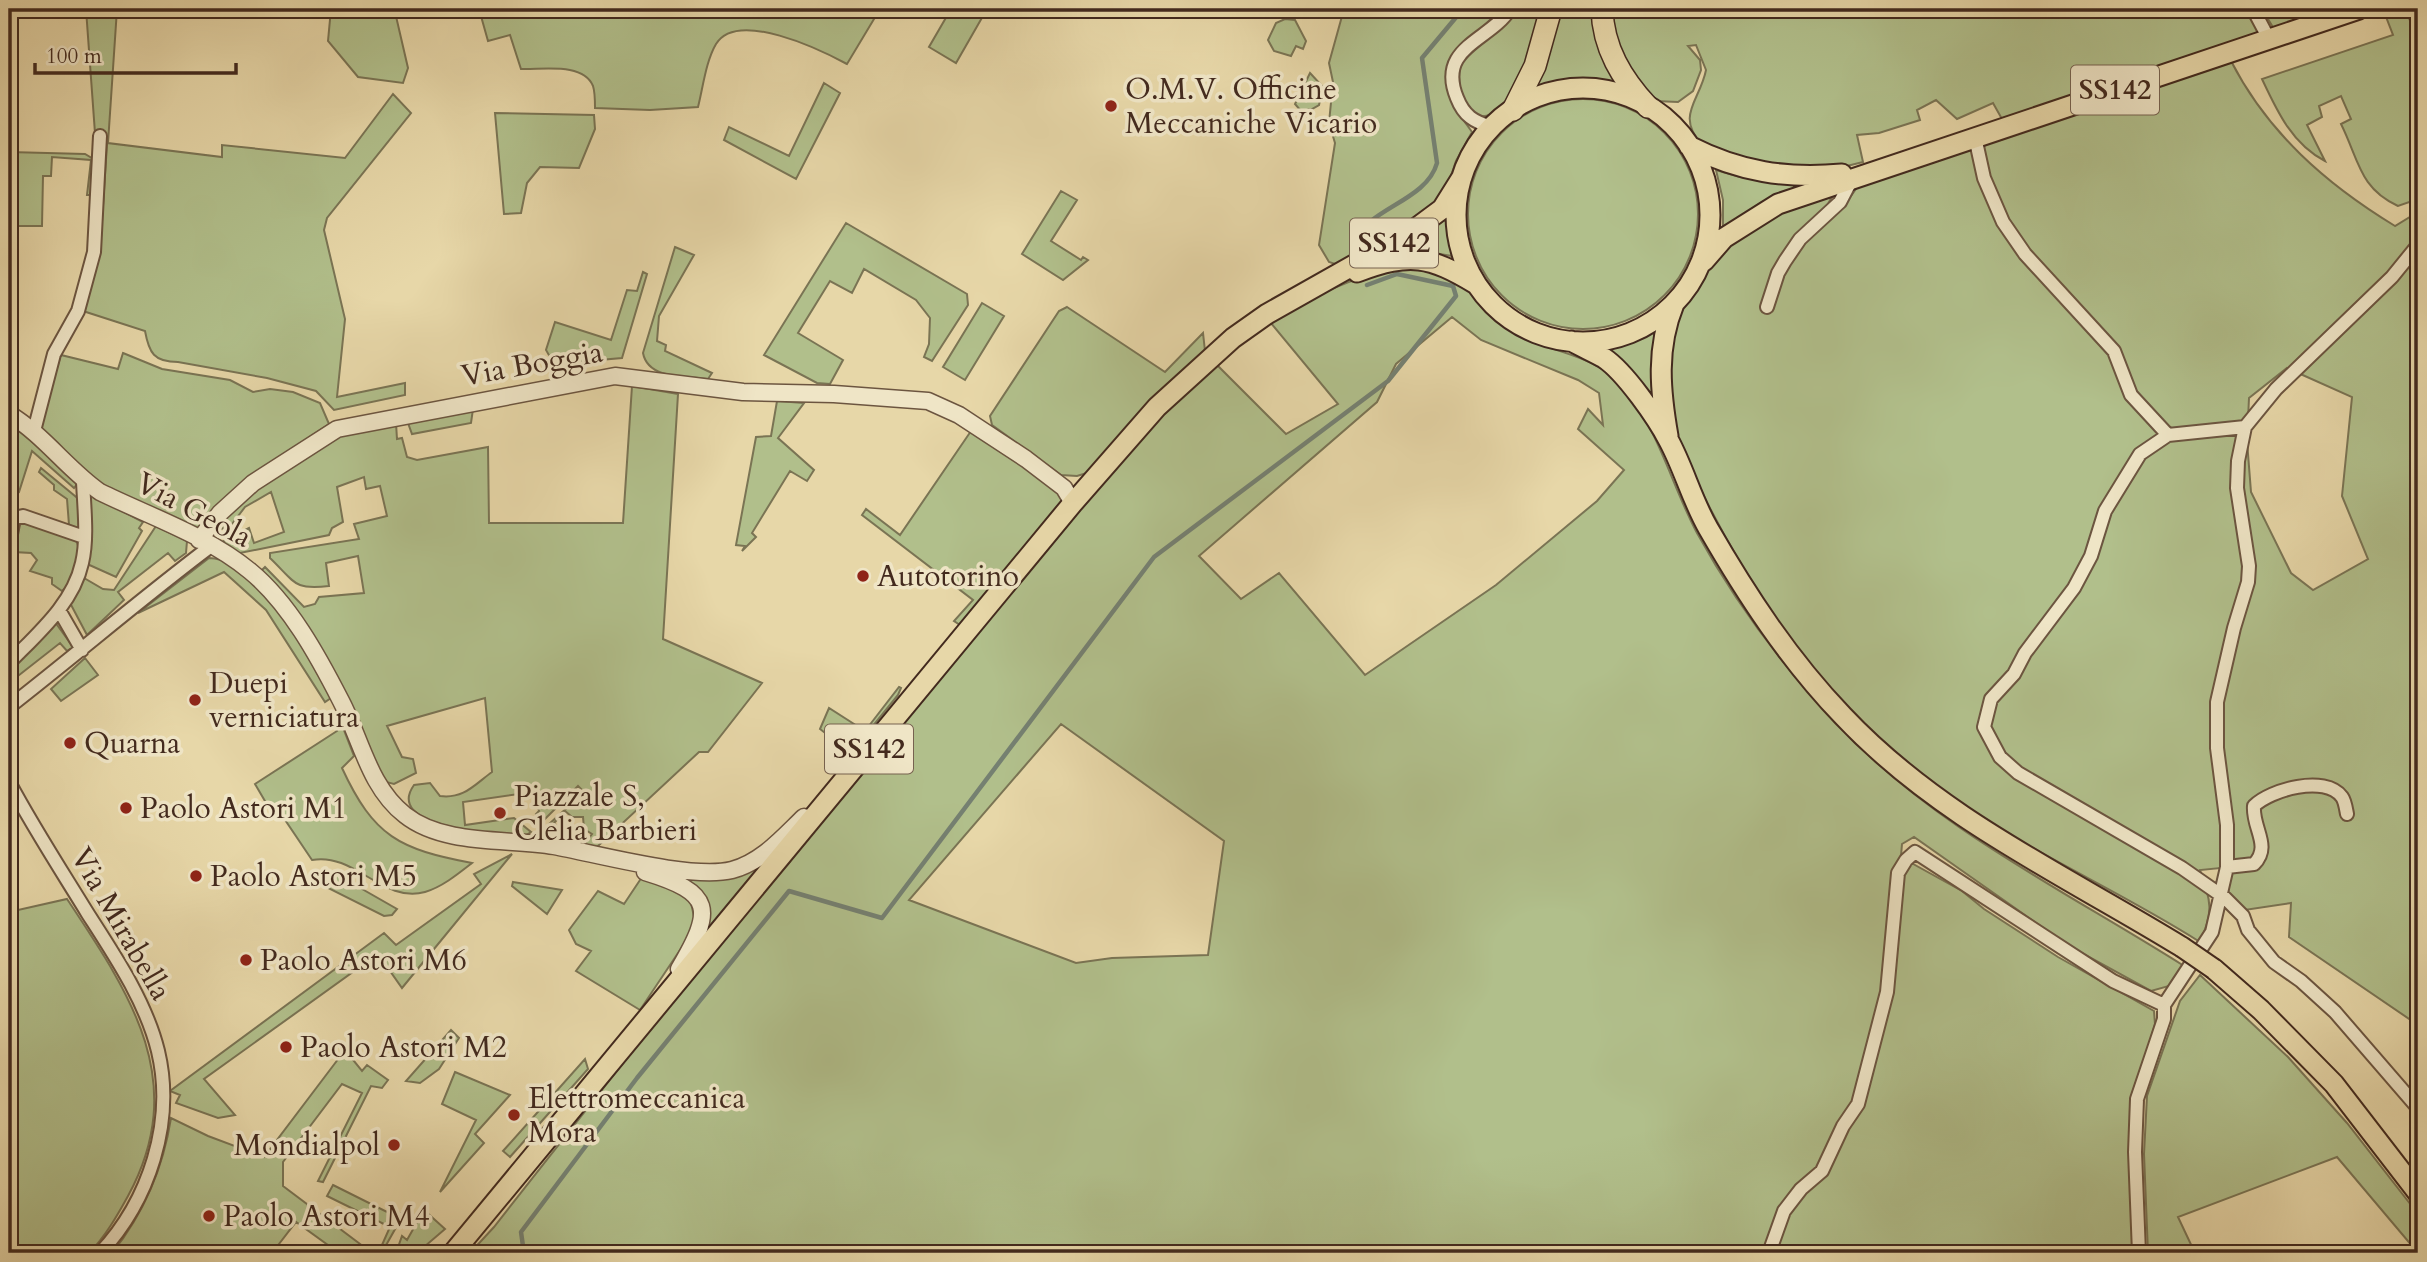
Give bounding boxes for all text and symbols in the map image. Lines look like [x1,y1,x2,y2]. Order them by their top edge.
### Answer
scale bar [35,32,236,76]
text: 100 m [46,42,102,71]
road number: SS142 [2071,66,2159,114]
place label: O.M.V. Officine Meccaniche Vicario [1125,69,1377,144]
marker: O.M.V. Officine Meccaniche Vicario [1103,98,1119,114]
road number: SS142 [1350,218,1438,268]
street label: Via Boggia [458,331,606,397]
street label: Via Geola [129,462,259,558]
place label: Autotorino [877,556,1019,597]
marker: Autotorino [855,568,871,584]
place label: Duepi verniciatura [209,663,359,738]
marker: Duepi verniciatura [187,692,203,708]
place label: Quarna [84,723,180,764]
road number: SS142 [825,724,913,774]
marker: Quarna [62,735,78,751]
place label: Piazzale S, Clelia Barbieri [514,776,697,851]
place label: Paolo Astori M1 [140,788,347,829]
marker: Paolo Astori M1 [118,800,134,816]
marker: Piazzale S, Clelia Barbieri [492,805,508,821]
street label: Via Mirabella [61,840,181,1008]
place label: Paolo Astori M5 [210,856,417,897]
marker: Paolo Astori M5 [188,868,204,884]
place label: Paolo Astori M6 [260,940,467,981]
marker: Paolo Astori M6 [238,952,254,968]
place label: Paolo Astori M2 [300,1027,507,1068]
marker: Paolo Astori M2 [278,1039,294,1055]
place label: Elettromeccanica Mora [528,1078,745,1153]
marker: Elettromeccanica Mora [506,1107,522,1123]
place label: Mondialpol [234,1125,380,1166]
marker: Mondialpol [386,1137,402,1153]
place label: Paolo Astori M4 [223,1196,430,1237]
marker: Paolo Astori M4 [201,1208,217,1224]

